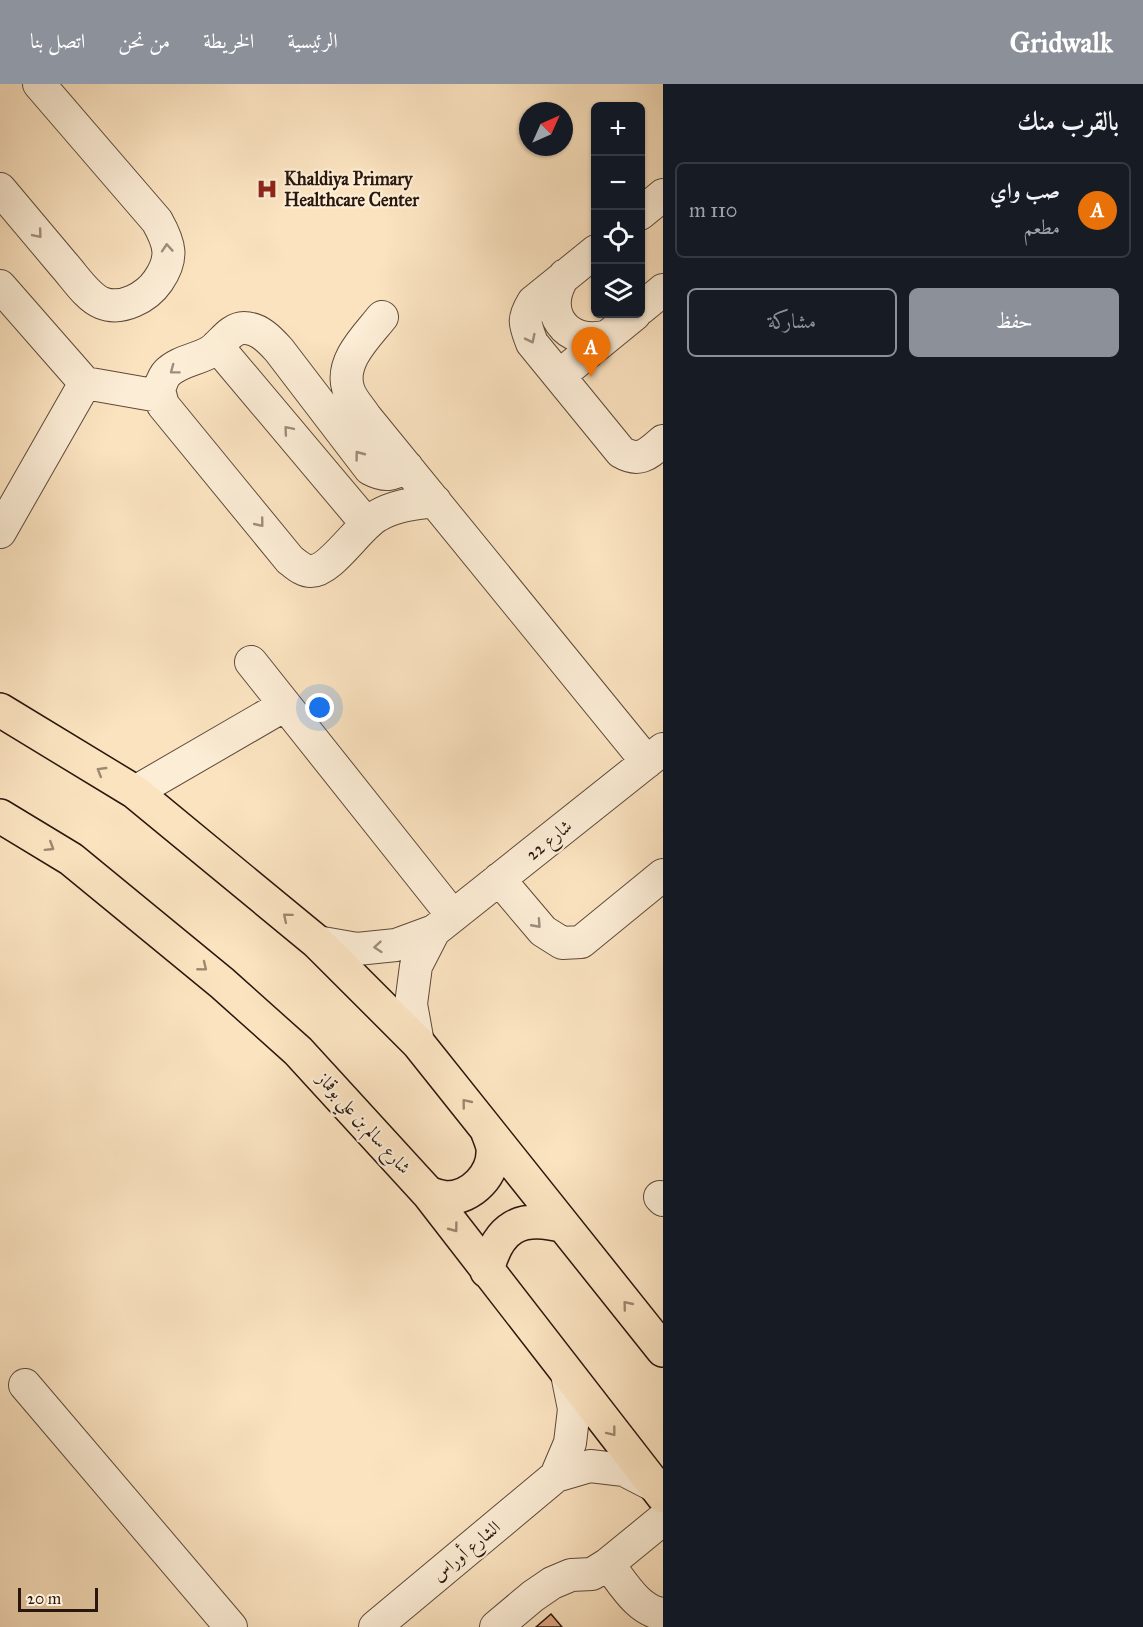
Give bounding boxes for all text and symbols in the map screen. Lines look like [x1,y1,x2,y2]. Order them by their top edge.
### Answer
text: Gridwalk [1010,25,1113,60]
text: اتصل بنا [30,28,85,54]
text: من نحن [118,28,170,54]
text: الخريطة [203,28,254,54]
text: الرئيسية [287,28,338,54]
north arrow [519,102,573,156]
map controls [591,102,645,318]
button: + [591,102,645,156]
text: بالقرب منك [1017,105,1119,137]
button: − [591,156,645,210]
place label: Khaldiya Primary Healthcare Center [284,168,420,211]
hospital icon: Khaldiya Primary Healthcare Center [255,177,279,201]
text: صب واي [990,177,1060,204]
text: 110 m [689,198,737,222]
text: A [1091,198,1104,222]
button: locate [591,210,645,264]
text: مطعم [1023,215,1060,239]
one-way arrow [31,227,42,238]
one-way arrow [161,243,174,253]
button: layers [591,264,645,318]
button: مشاركة [687,288,897,357]
button: حفظ [909,288,1119,357]
pin: A [572,328,610,377]
one-way arrow [524,333,536,344]
one-way arrow [169,362,180,373]
one-way arrow [284,426,295,437]
one-way arrow [355,450,366,461]
one-way arrow [253,516,264,527]
your location [305,693,334,722]
one-way arrow [97,767,107,779]
street label: شارع 22 [522,815,579,868]
one-way arrow [44,839,54,851]
one-way arrow [283,914,294,925]
one-way arrow [530,917,541,927]
one-way arrow [374,940,383,953]
one-way arrow [196,960,207,971]
street label: شارع سالم بن علي بوقماز [307,1066,415,1182]
one-way arrow [462,1099,473,1110]
one-way arrow [447,1221,458,1232]
one-way arrow [623,1300,634,1311]
one-way arrow [605,1425,616,1436]
street label: الشارع أوراس [426,1514,507,1589]
scale bar [18,1585,98,1612]
text: 20 m [27,1589,61,1608]

